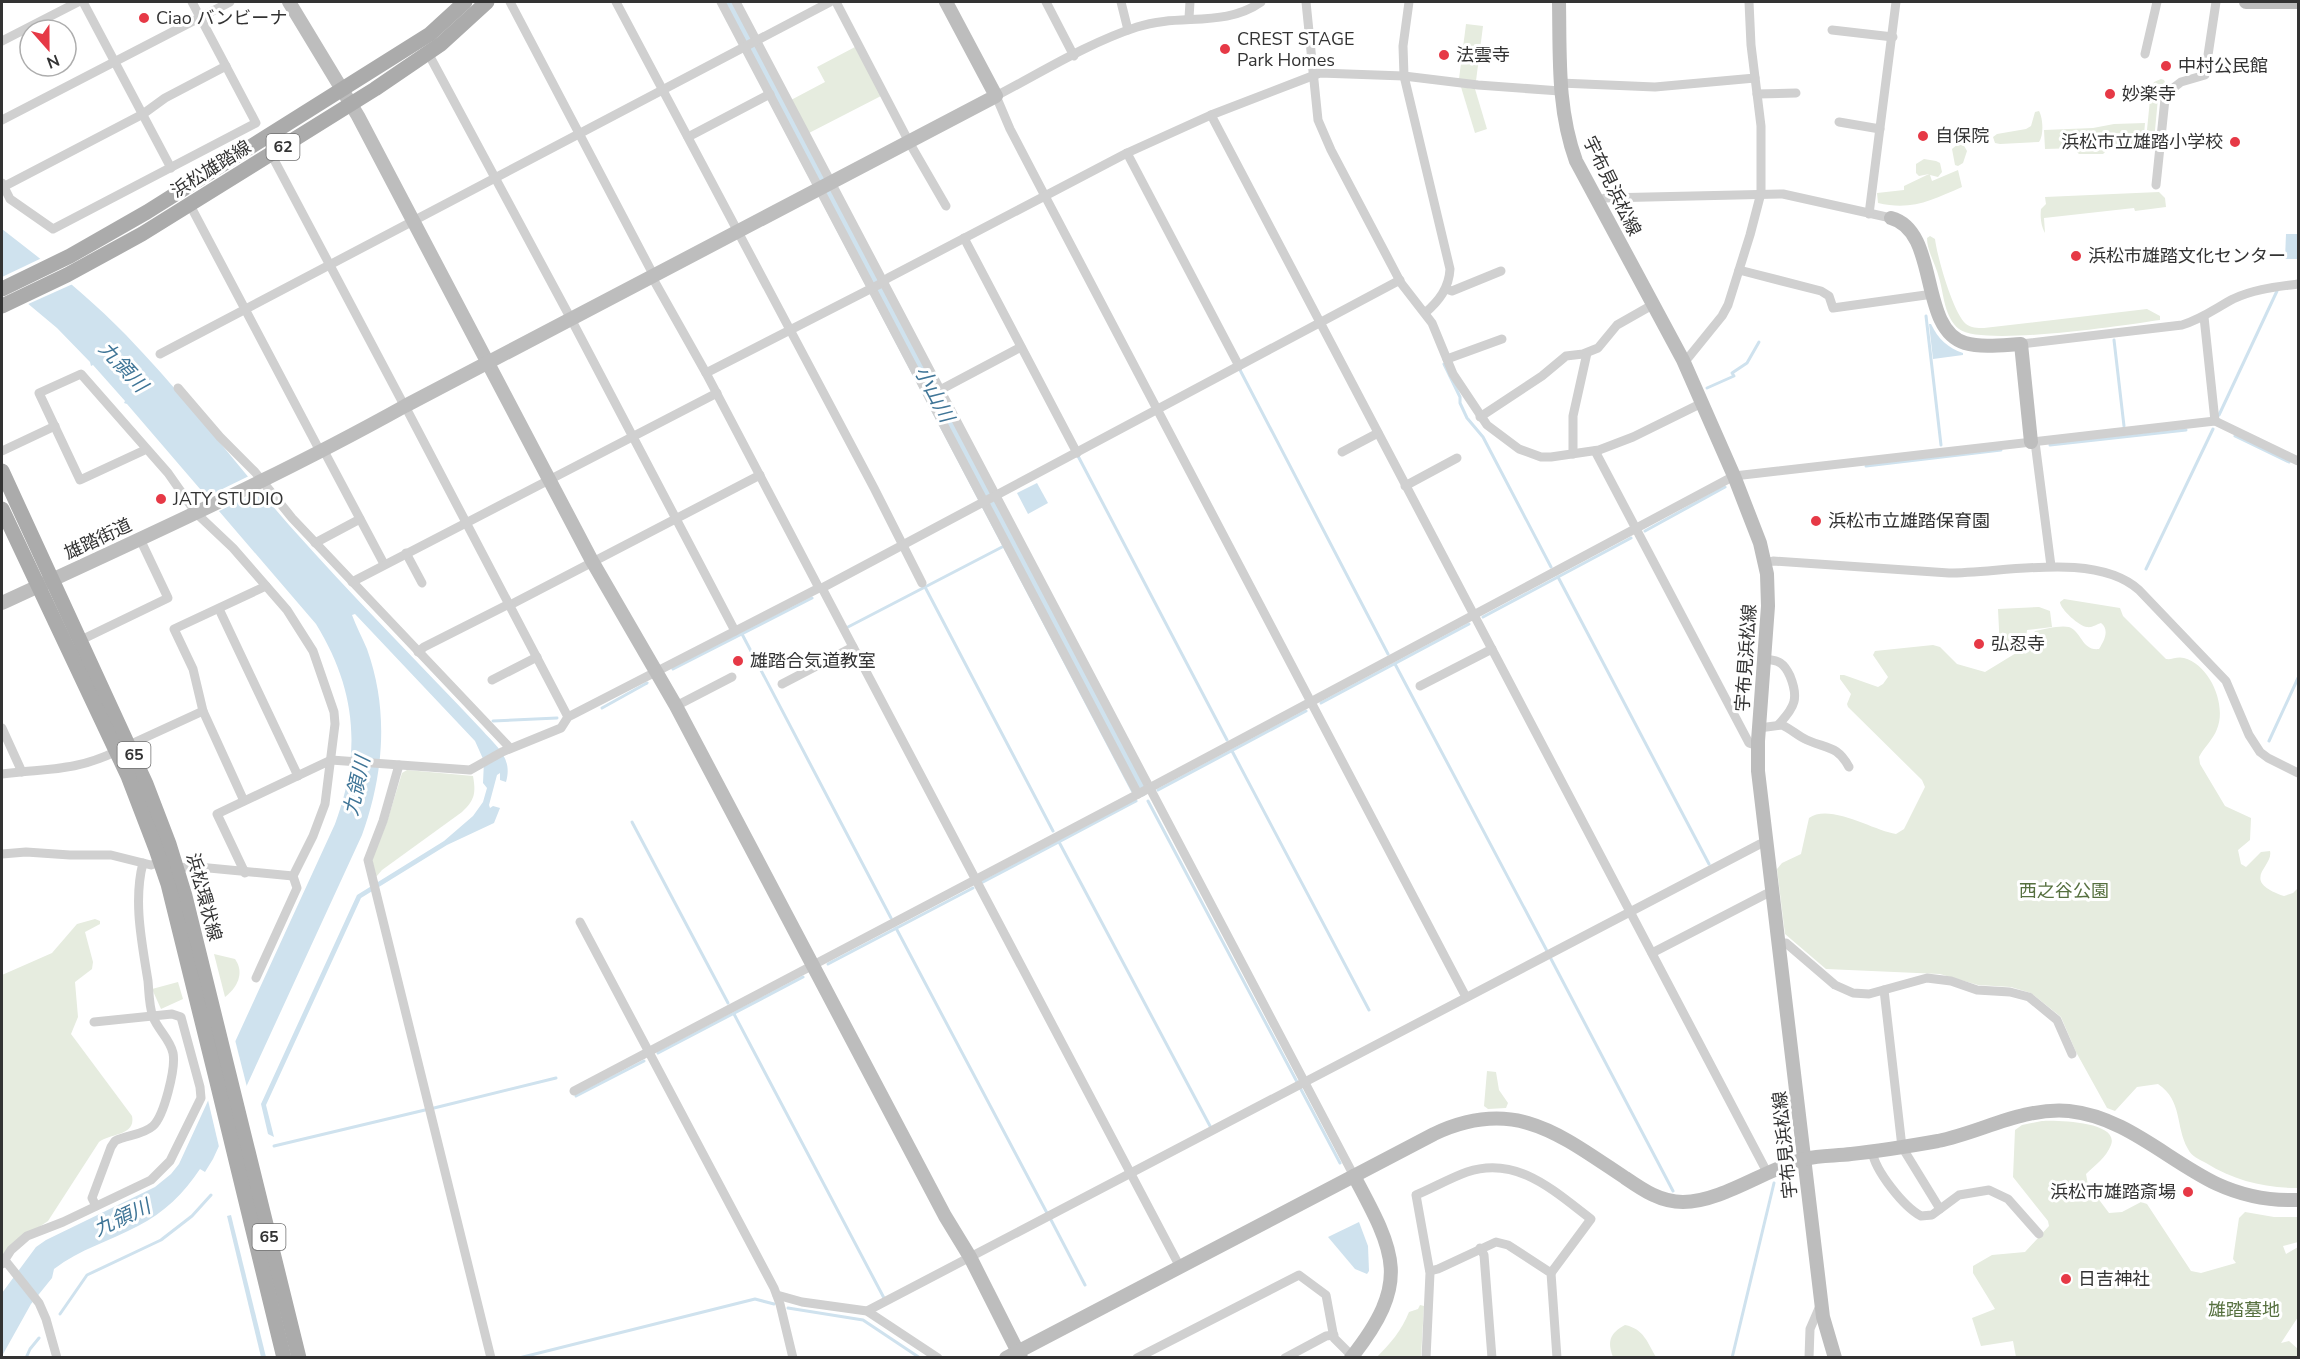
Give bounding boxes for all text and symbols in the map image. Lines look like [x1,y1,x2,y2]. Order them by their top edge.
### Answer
place label: Ciao バンビーナ [156,6,287,30]
marker: Ciao バンビーナ [137,11,151,25]
north arrow [18,18,78,78]
place label: CREST STAGE Park Homes [1237,27,1354,72]
marker: CREST STAGE Park Homes [1218,42,1232,56]
place label: 法雲寺 [1456,43,1510,67]
marker: 法雲寺 [1437,48,1451,62]
text: N [43,49,63,73]
place label: 中村公民館 [2178,54,2268,78]
marker: 中村公民館 [2159,59,2173,73]
place label: 妙楽寺 [2122,82,2176,106]
marker: 妙楽寺 [2103,87,2117,101]
place label: 自保院 [1935,124,1989,148]
marker: 自保院 [1916,129,1930,143]
place label: 浜松市立雄踏小学校 [2061,130,2223,154]
street label: 宇布見浜松線 [1578,132,1646,240]
road number: 62 [266,134,300,160]
street label: 浜松雄踏線 [166,135,256,203]
marker: 浜松市立雄踏小学校 [2228,135,2242,149]
place label: 浜松市雄踏文化センター [2088,244,2286,268]
marker: 浜松市雄踏文化センター [2069,249,2083,263]
water label: 九領川 [93,336,155,400]
water label: 小山川 [908,361,961,429]
place label: JATY STUDIO [172,487,283,511]
marker: JATY STUDIO [154,492,168,506]
place label: 浜松市立雄踏保育園 [1828,509,1990,533]
street label: 雄踏街道 [60,513,136,565]
marker: 浜松市立雄踏保育園 [1809,514,1823,528]
street label: 宇布見浜松線 [1730,603,1762,713]
place label: 弘忍寺 [1991,632,2045,656]
marker: 弘忍寺 [1972,637,1986,651]
place label: 雄踏合気道教室 [750,649,876,673]
marker: 雄踏合気道教室 [731,654,745,668]
road number: 65 [118,742,150,768]
water label: 九領川 [338,752,377,818]
street label: 浜松環状線 [181,850,227,944]
park label: 西之谷公園 [2019,879,2109,903]
street label: 宇布見浜松線 [1767,1090,1803,1200]
place label: 浜松市雄踏斎場 [2050,1180,2176,1204]
marker: 浜松市雄踏斎場 [2181,1185,2195,1199]
water label: 九領川 [89,1192,157,1243]
road number: 65 [252,1224,286,1250]
place label: 日吉神社 [2078,1267,2150,1291]
marker: 日吉神社 [2059,1272,2073,1286]
park label: 雄踏墓地 [2208,1298,2280,1322]

